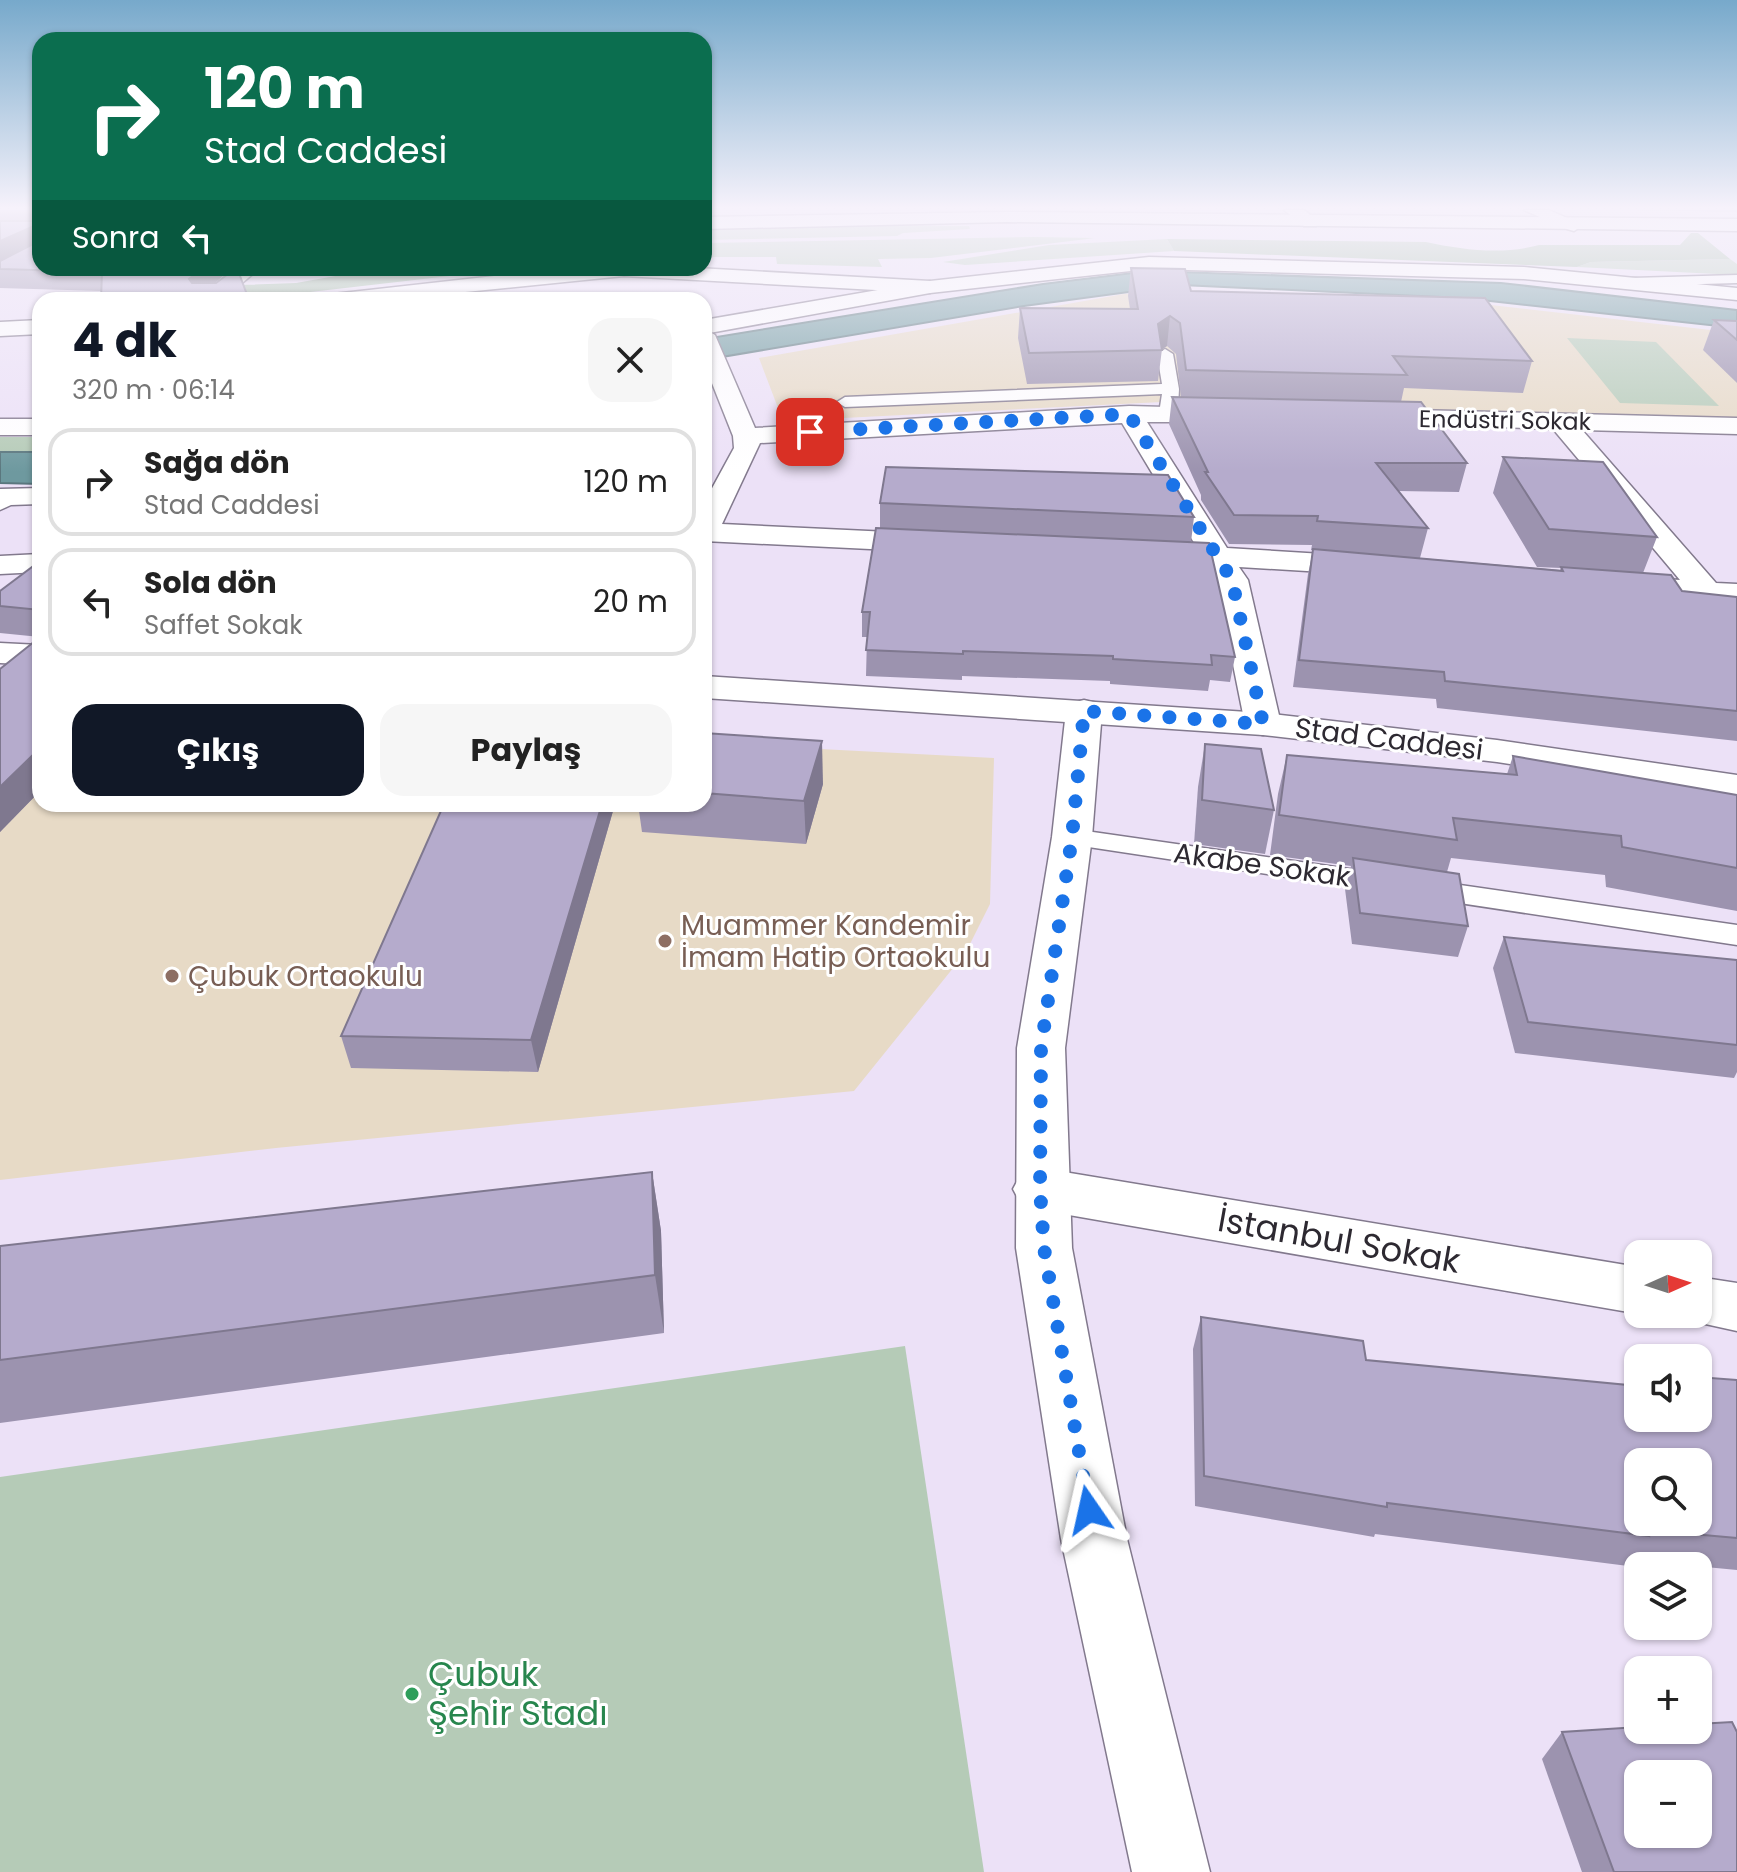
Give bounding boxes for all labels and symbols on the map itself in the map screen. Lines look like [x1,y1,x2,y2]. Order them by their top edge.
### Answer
pin [776,398,844,466]
street label: Endüstri Sokak [1419,402,1592,438]
street label: Stad Caddesi [1293,708,1485,770]
street label: Akabe Sokak [1171,833,1353,897]
place label: Muammer Kandemir İmam Hatip Ortaokulu [681,906,990,977]
marker: Muammer Kandemir İmam Hatip Ortaokulu [656,932,674,950]
place label: Çubuk Ortaokulu [188,957,423,996]
marker: Çubuk Ortaokulu [163,967,181,985]
street label: İstanbul Sokak [1214,1195,1464,1285]
north arrow [1624,1240,1712,1328]
position arrow [1047,1468,1131,1552]
place label: Çubuk Şehir Stadı [428,1650,608,1737]
marker: Çubuk Şehir Stadı [403,1685,421,1703]

